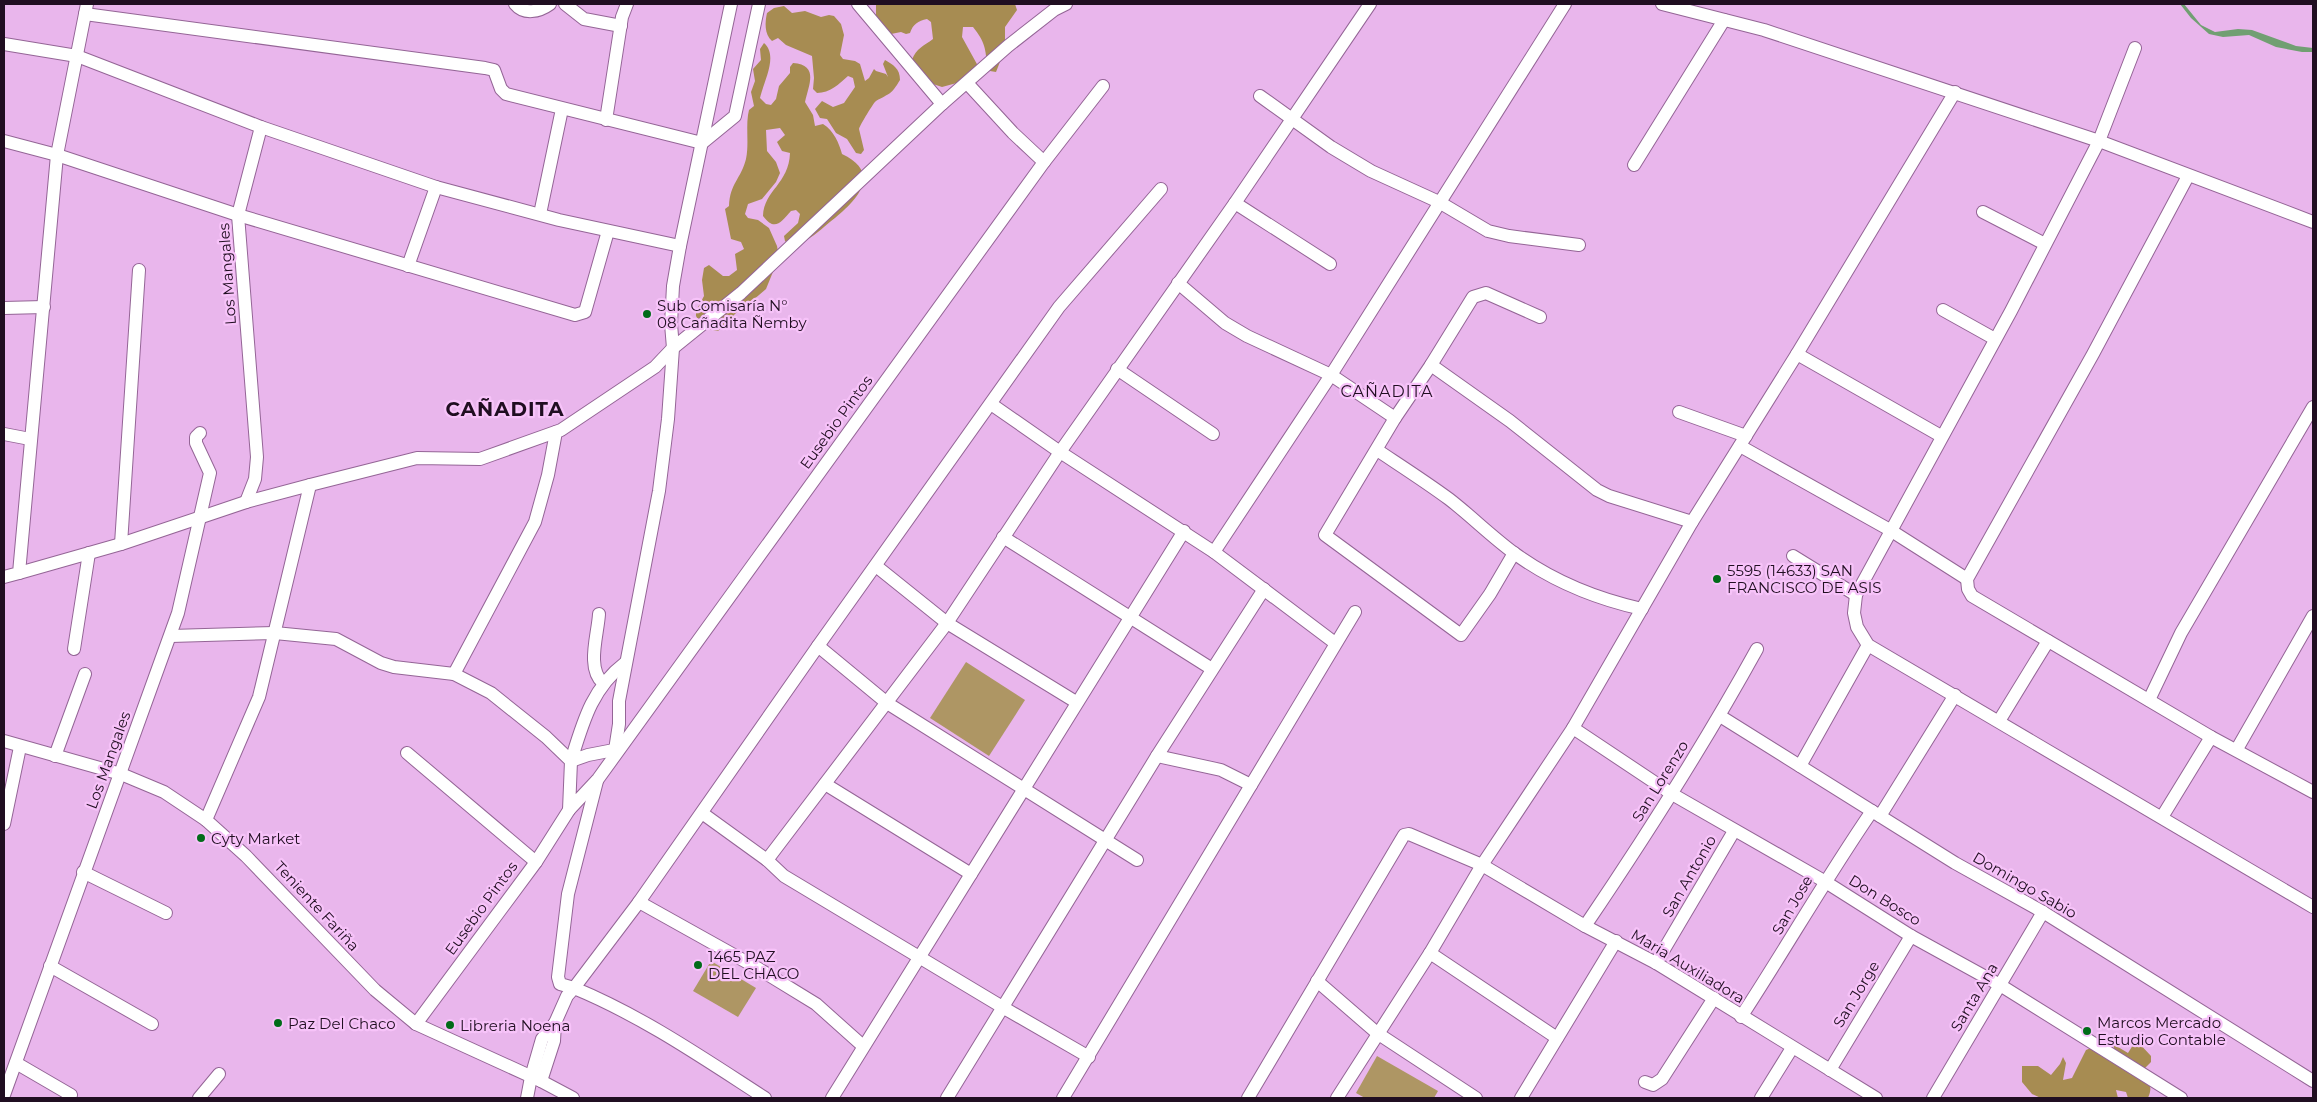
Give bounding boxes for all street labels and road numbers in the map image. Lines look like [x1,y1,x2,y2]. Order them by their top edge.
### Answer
street label: Los Mangales [214,222,240,326]
street label: Eusebio Pintos [796,371,876,473]
street label: Los Mangales [82,709,134,811]
street label: San Lorenzo [1628,737,1692,825]
street label: San Antonio [1658,831,1720,921]
street label: Domingo Sabio [1970,847,2080,923]
street label: Teniente Fariña [271,857,363,955]
street label: Eusebio Pintos [441,857,521,959]
street label: Don Bosco [1845,870,1925,930]
street label: San Jose [1767,872,1817,938]
street label: Maria Auxiliadora [1628,925,1748,1007]
street label: San Jorge [1829,957,1883,1031]
street label: Santa Ana [1946,959,2002,1035]

